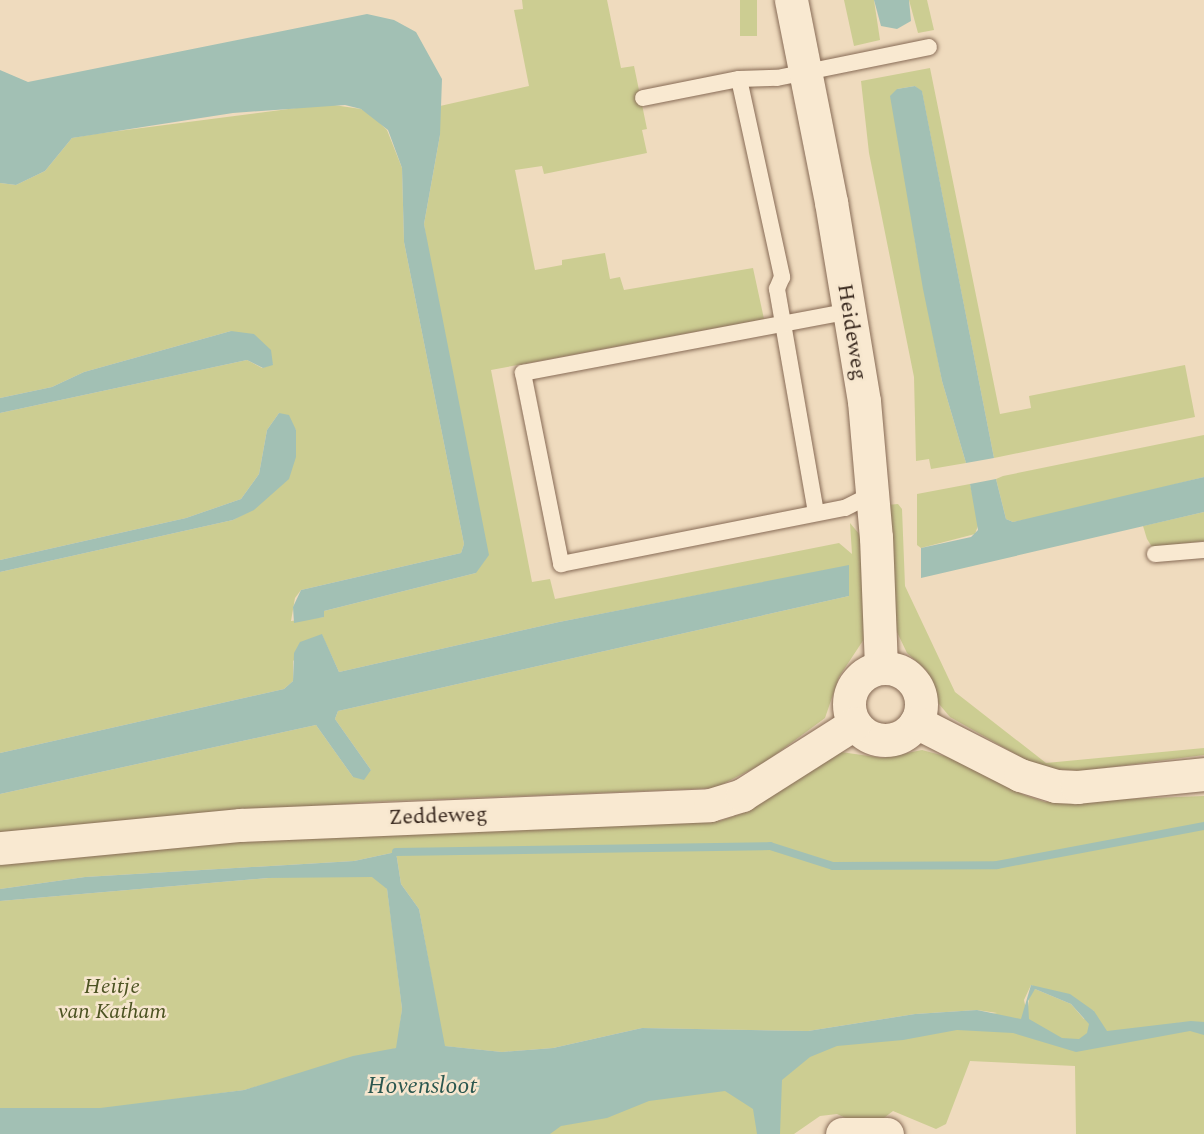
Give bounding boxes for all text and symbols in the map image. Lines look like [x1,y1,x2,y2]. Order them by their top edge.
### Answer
street label: Heideweg [831,282,873,382]
street label: Zeddeweg [388,801,488,831]
park label: Heitje van Katham [58,973,166,1024]
water label: Hovensloot [367,1073,477,1101]

